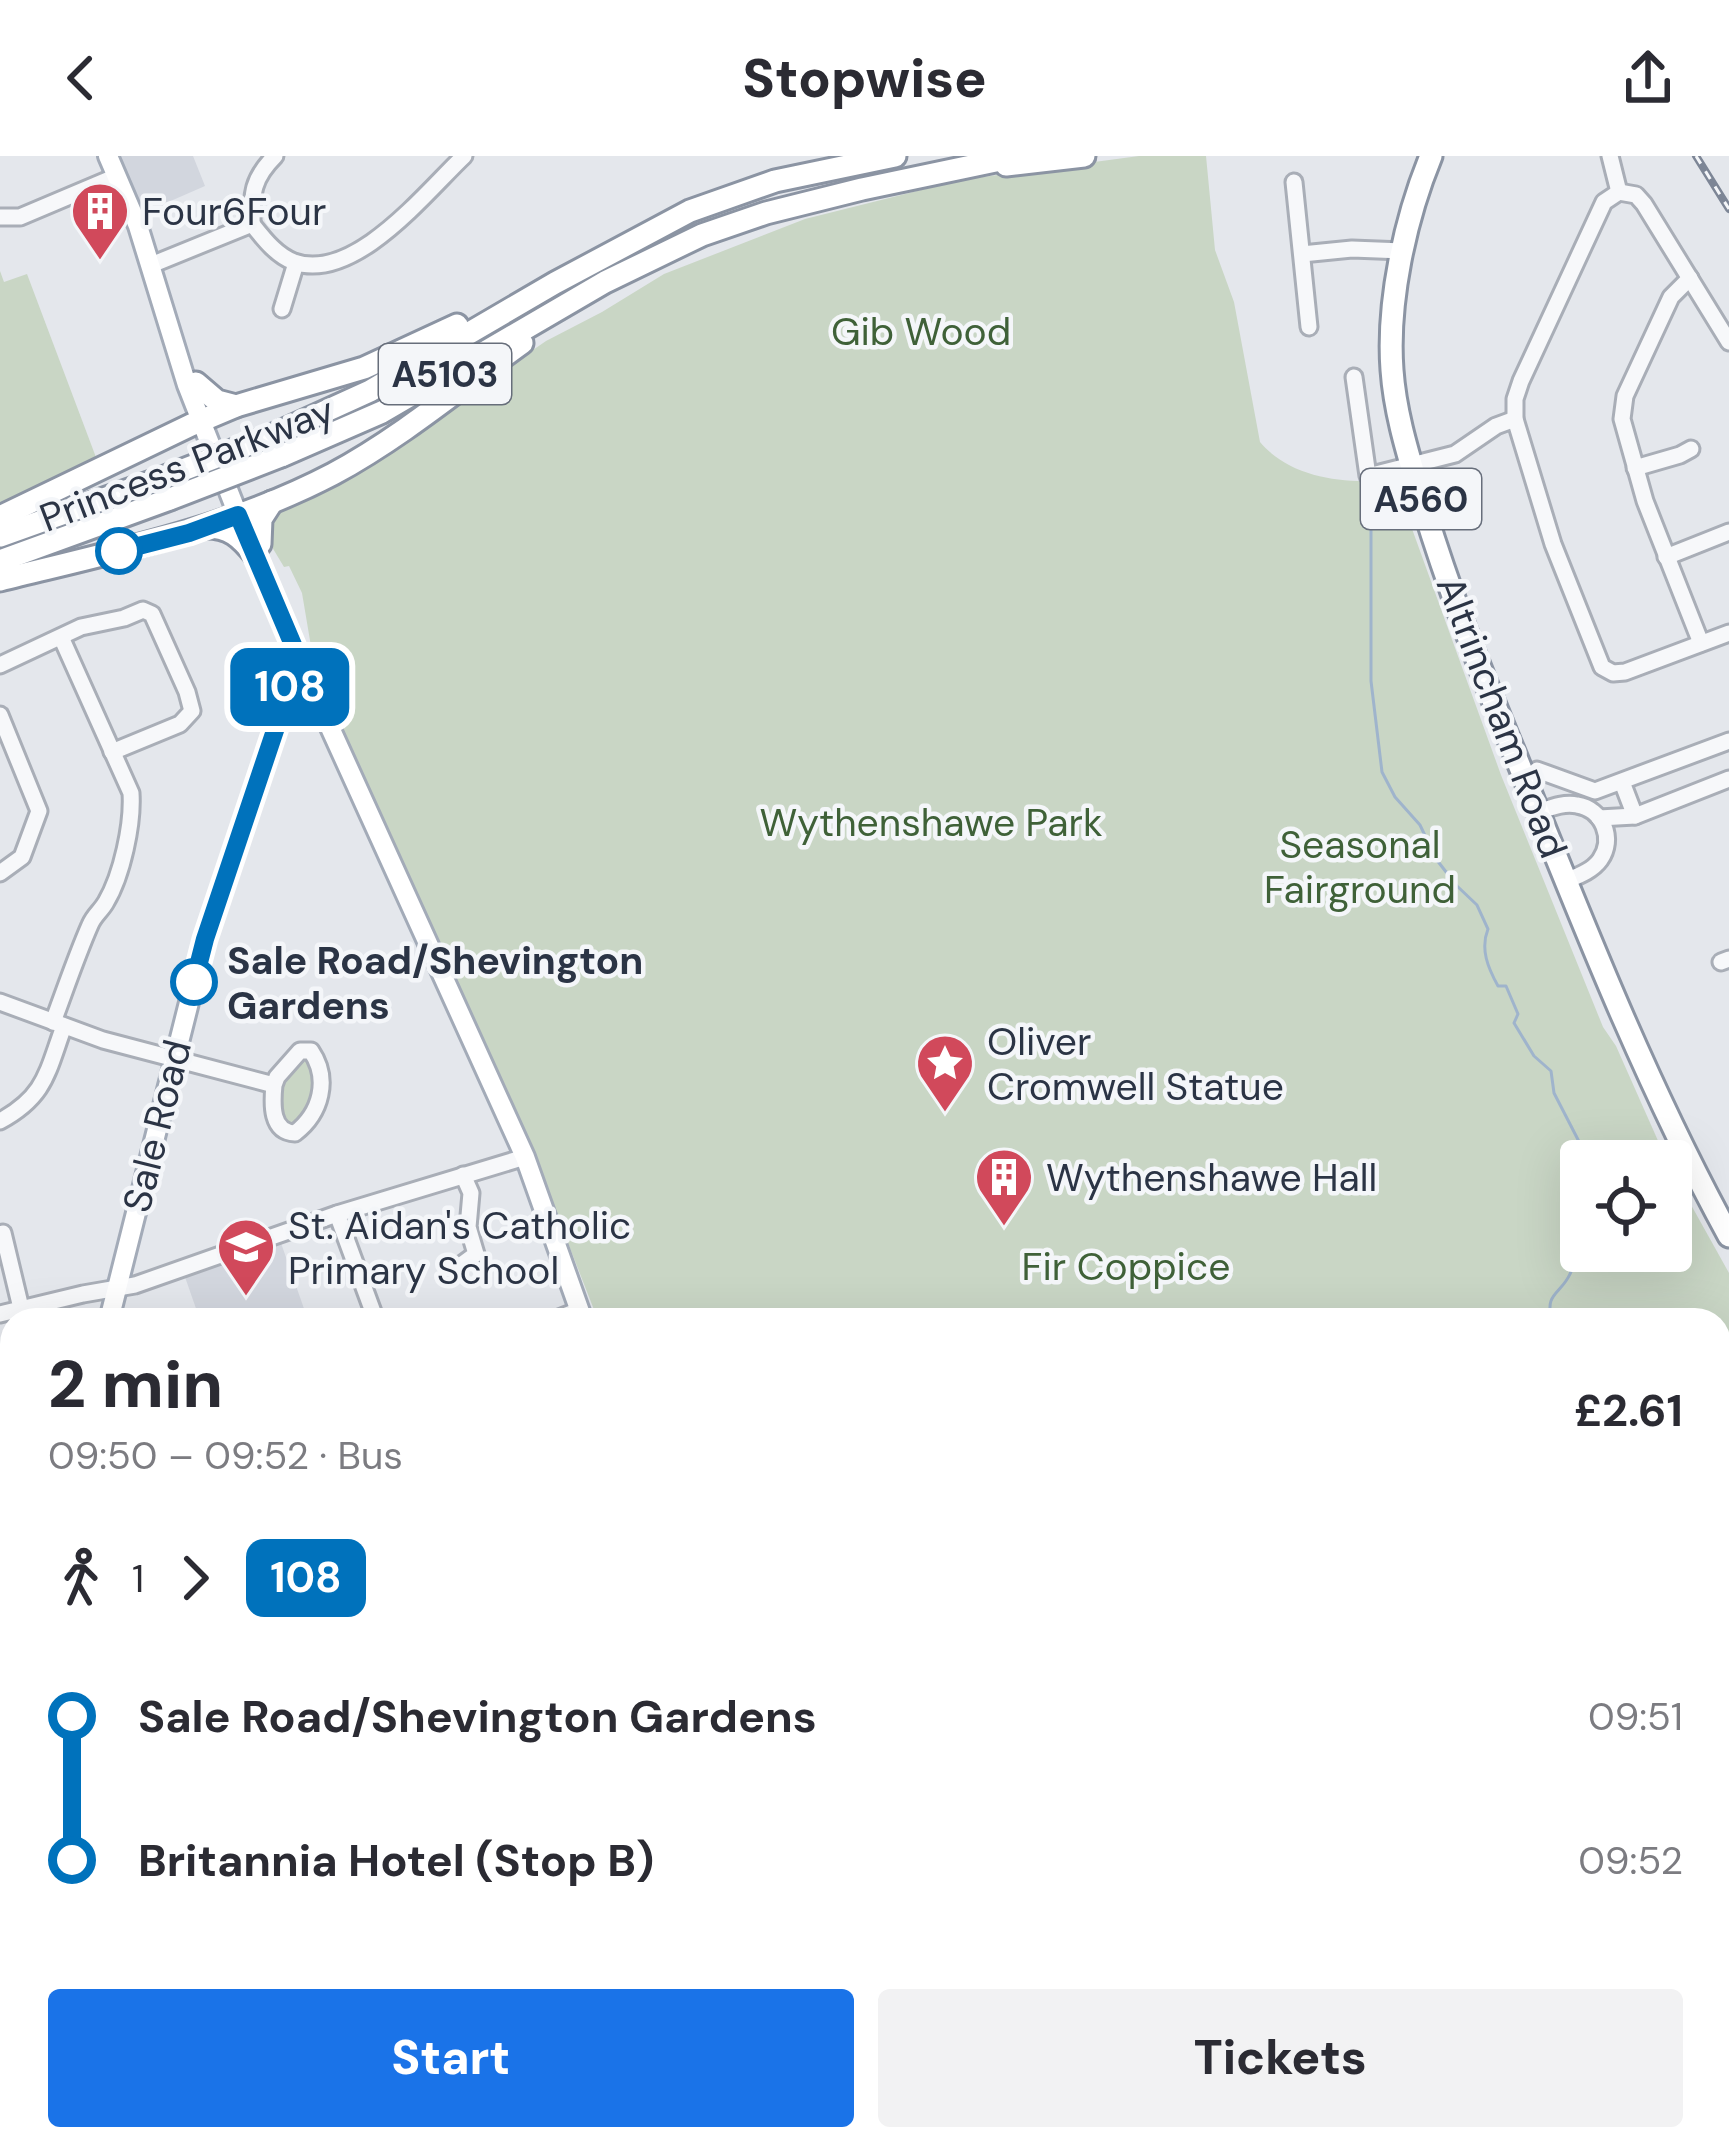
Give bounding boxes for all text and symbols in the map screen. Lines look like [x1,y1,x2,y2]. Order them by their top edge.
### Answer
text: Stopwise [742,43,987,114]
icon: back [48,45,114,111]
icon: share [1615,45,1681,111]
building icon: Four6Four [69,180,131,262]
place label: Four6Four [142,186,326,237]
park label: Gib Wood [831,306,1011,357]
road number: A5103 [379,344,511,404]
street label: Princess Parkway [33,384,341,544]
road number: A560 [1361,469,1481,529]
unlabelled marker [97,529,141,573]
street label: Altrincham Road [1425,569,1579,865]
line badge: 108 [221,648,359,726]
text: 108 [254,659,326,714]
park label: Wythenshawe Park [759,797,1103,848]
park label: Seasonal Fairground [1264,819,1456,915]
place label: Sale Road/Shevington Gardens [227,935,643,1031]
marker: Sale Road/Shevington Gardens [172,960,216,1004]
place label: Oliver Cromwell Statue [987,1016,1284,1112]
place icon: Oliver Cromwell Statue [914,1032,976,1114]
street label: Sale Road [111,1035,203,1217]
map controls [1560,1140,1692,1272]
button: locate [1560,1140,1692,1272]
building icon: Wythenshawe Hall [973,1146,1035,1228]
place label: Wythenshawe Hall [1046,1152,1377,1203]
place label: St. Aidan's Catholic Primary School [288,1200,631,1296]
school or university icon: St. Aidan's Catholic Primary School [215,1216,277,1298]
park label: Fir Coppice [1022,1241,1230,1292]
text: 2 min [48,1342,223,1427]
text: £2.61 [1574,1381,1683,1440]
text: 09:50 – 09:52 · Bus [48,1430,403,1481]
icon: walk [48,1545,114,1611]
icon: forward [162,1545,228,1611]
text: 108 [270,1550,342,1605]
text: 1 [132,1553,144,1604]
text: Sale Road/Shevington Gardens [138,1687,817,1746]
text: 09:51 [1588,1691,1683,1742]
text: Britannia Hotel (Stop B) [138,1831,654,1890]
text: 09:52 [1578,1835,1683,1886]
button: Start [48,1989,854,2127]
button: Tickets [878,1989,1683,2127]

